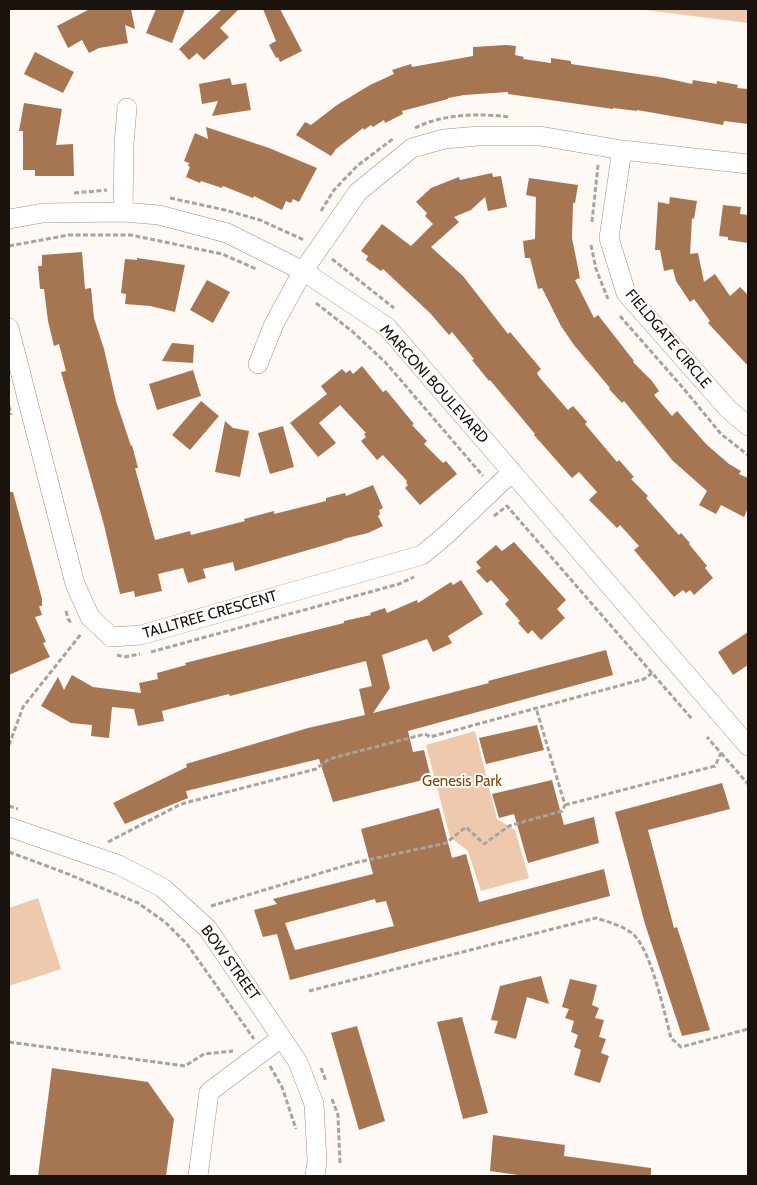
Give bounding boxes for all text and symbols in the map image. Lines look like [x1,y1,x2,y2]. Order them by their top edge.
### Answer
street label: FIELDGATE CIRCLE [621,286,715,392]
street label: MARCONI BOULEVARD [376,321,492,447]
street label: TALLTREE CRESCENT [141,587,279,643]
park label: Genesis Park [422,773,502,791]
street label: BOW STREET [197,922,263,1004]

